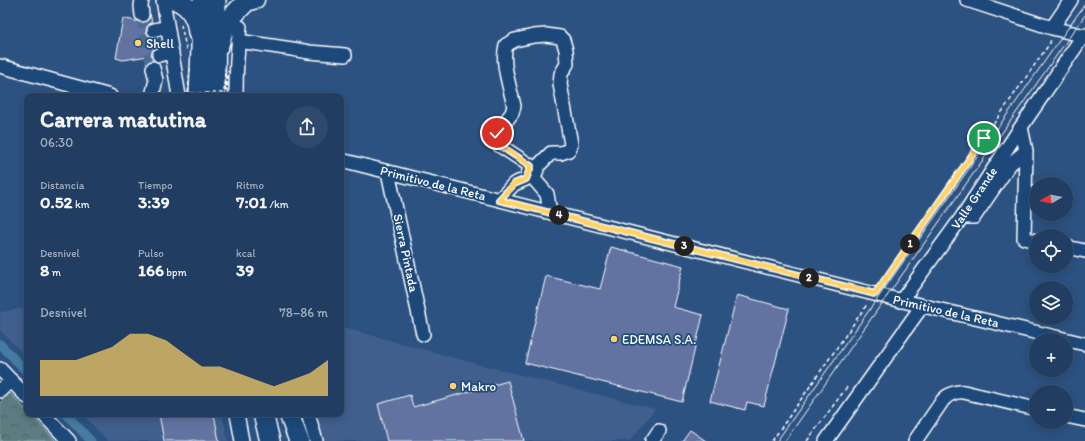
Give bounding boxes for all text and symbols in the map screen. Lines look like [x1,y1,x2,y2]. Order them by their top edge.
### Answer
place label: Shell [146,36,174,51]
marker: Shell [133,38,143,48]
text: Carrera matutina [40,106,206,133]
button: share [286,106,328,148]
pin [480,116,514,150]
pin [967,121,1001,155]
icon: check [486,122,508,144]
icon: arrive [973,127,995,149]
text: 06:30 [40,135,73,150]
street label: Primitivo de la Reta [379,163,488,203]
street label: Valle Grande [948,164,1000,232]
north arrow [1029,177,1073,221]
map controls [1029,177,1073,429]
text: Distancia [40,179,84,192]
text: Tiempo [138,179,172,192]
text: Ritmo [236,179,264,192]
text: 0.52 [40,192,73,212]
text: 3:39 [138,192,170,212]
text: 7:01 [236,192,267,212]
text: km [73,198,90,211]
text: /km [267,198,289,211]
pin: 4 [549,205,569,225]
text: 4 [556,208,562,221]
street label: Sierra Pintada [390,212,422,294]
button: locate [1029,229,1073,273]
pin: 1 [900,234,920,254]
pin: 3 [674,236,694,256]
text: 1 [907,237,913,250]
text: 3 [681,239,687,252]
text: Desnivel [40,247,80,260]
text: Pulso [138,247,164,260]
text: kcal [236,247,256,260]
text: 8 [40,260,49,280]
text: 166 [138,260,164,280]
text: 39 [236,260,254,280]
text: m [49,266,61,279]
text: bpm [164,266,187,279]
pin: 2 [799,268,819,288]
text: 2 [806,271,812,284]
button: layers [1029,281,1073,325]
street label: Primitivo de la Reta [892,292,1001,331]
text: Desnivel [40,305,87,320]
text: 78–86 m [279,305,328,320]
place label: EDEMSA S.A. [622,332,696,347]
button: + [1029,333,1073,377]
marker: EDEMSA S.A. [609,334,619,344]
place label: Makro [461,379,497,394]
marker: Makro [448,381,458,391]
button: − [1029,385,1073,429]

